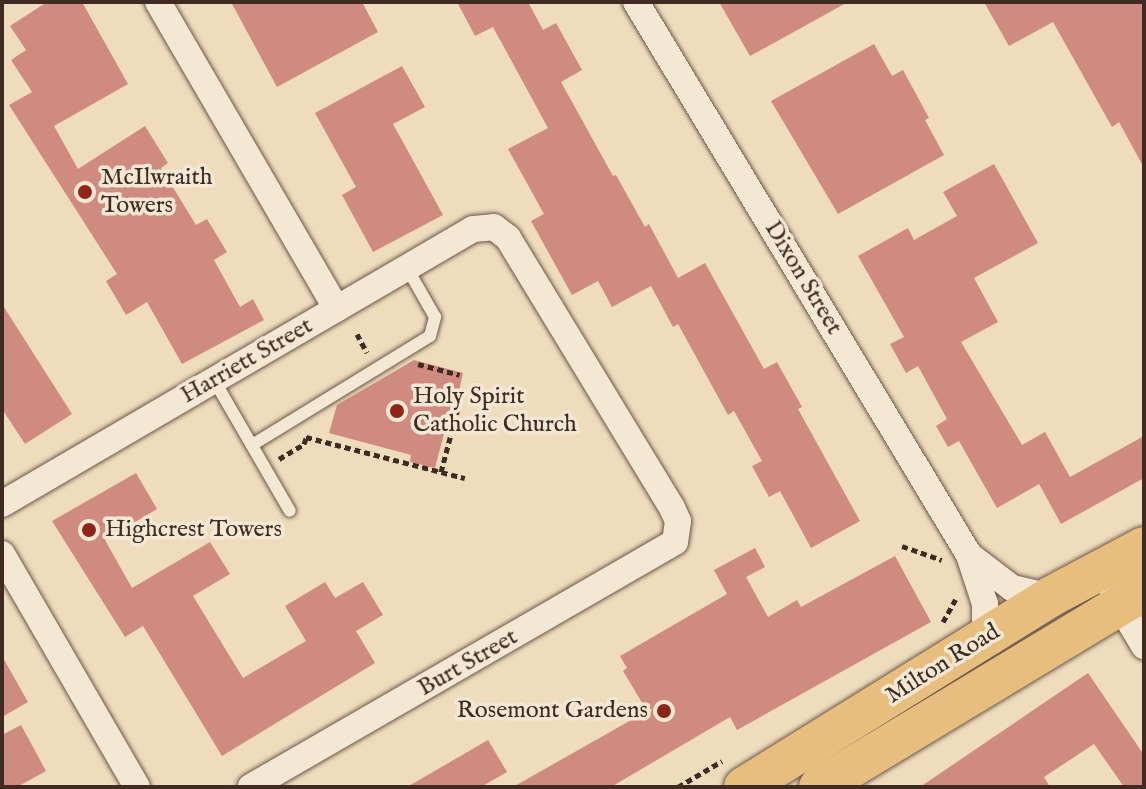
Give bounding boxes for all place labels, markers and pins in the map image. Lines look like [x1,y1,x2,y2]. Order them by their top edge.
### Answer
place label: McIlwraith Towers [101,164,212,220]
marker: McIlwraith Towers [76,183,94,201]
place label: Holy Spirit Catholic Church [413,383,577,439]
marker: Holy Spirit Catholic Church [388,402,406,420]
place label: Highcrest Towers [105,516,282,544]
marker: Highcrest Towers [80,521,98,539]
place label: Rosemont Gardens [457,697,648,725]
marker: Rosemont Gardens [655,702,673,720]

